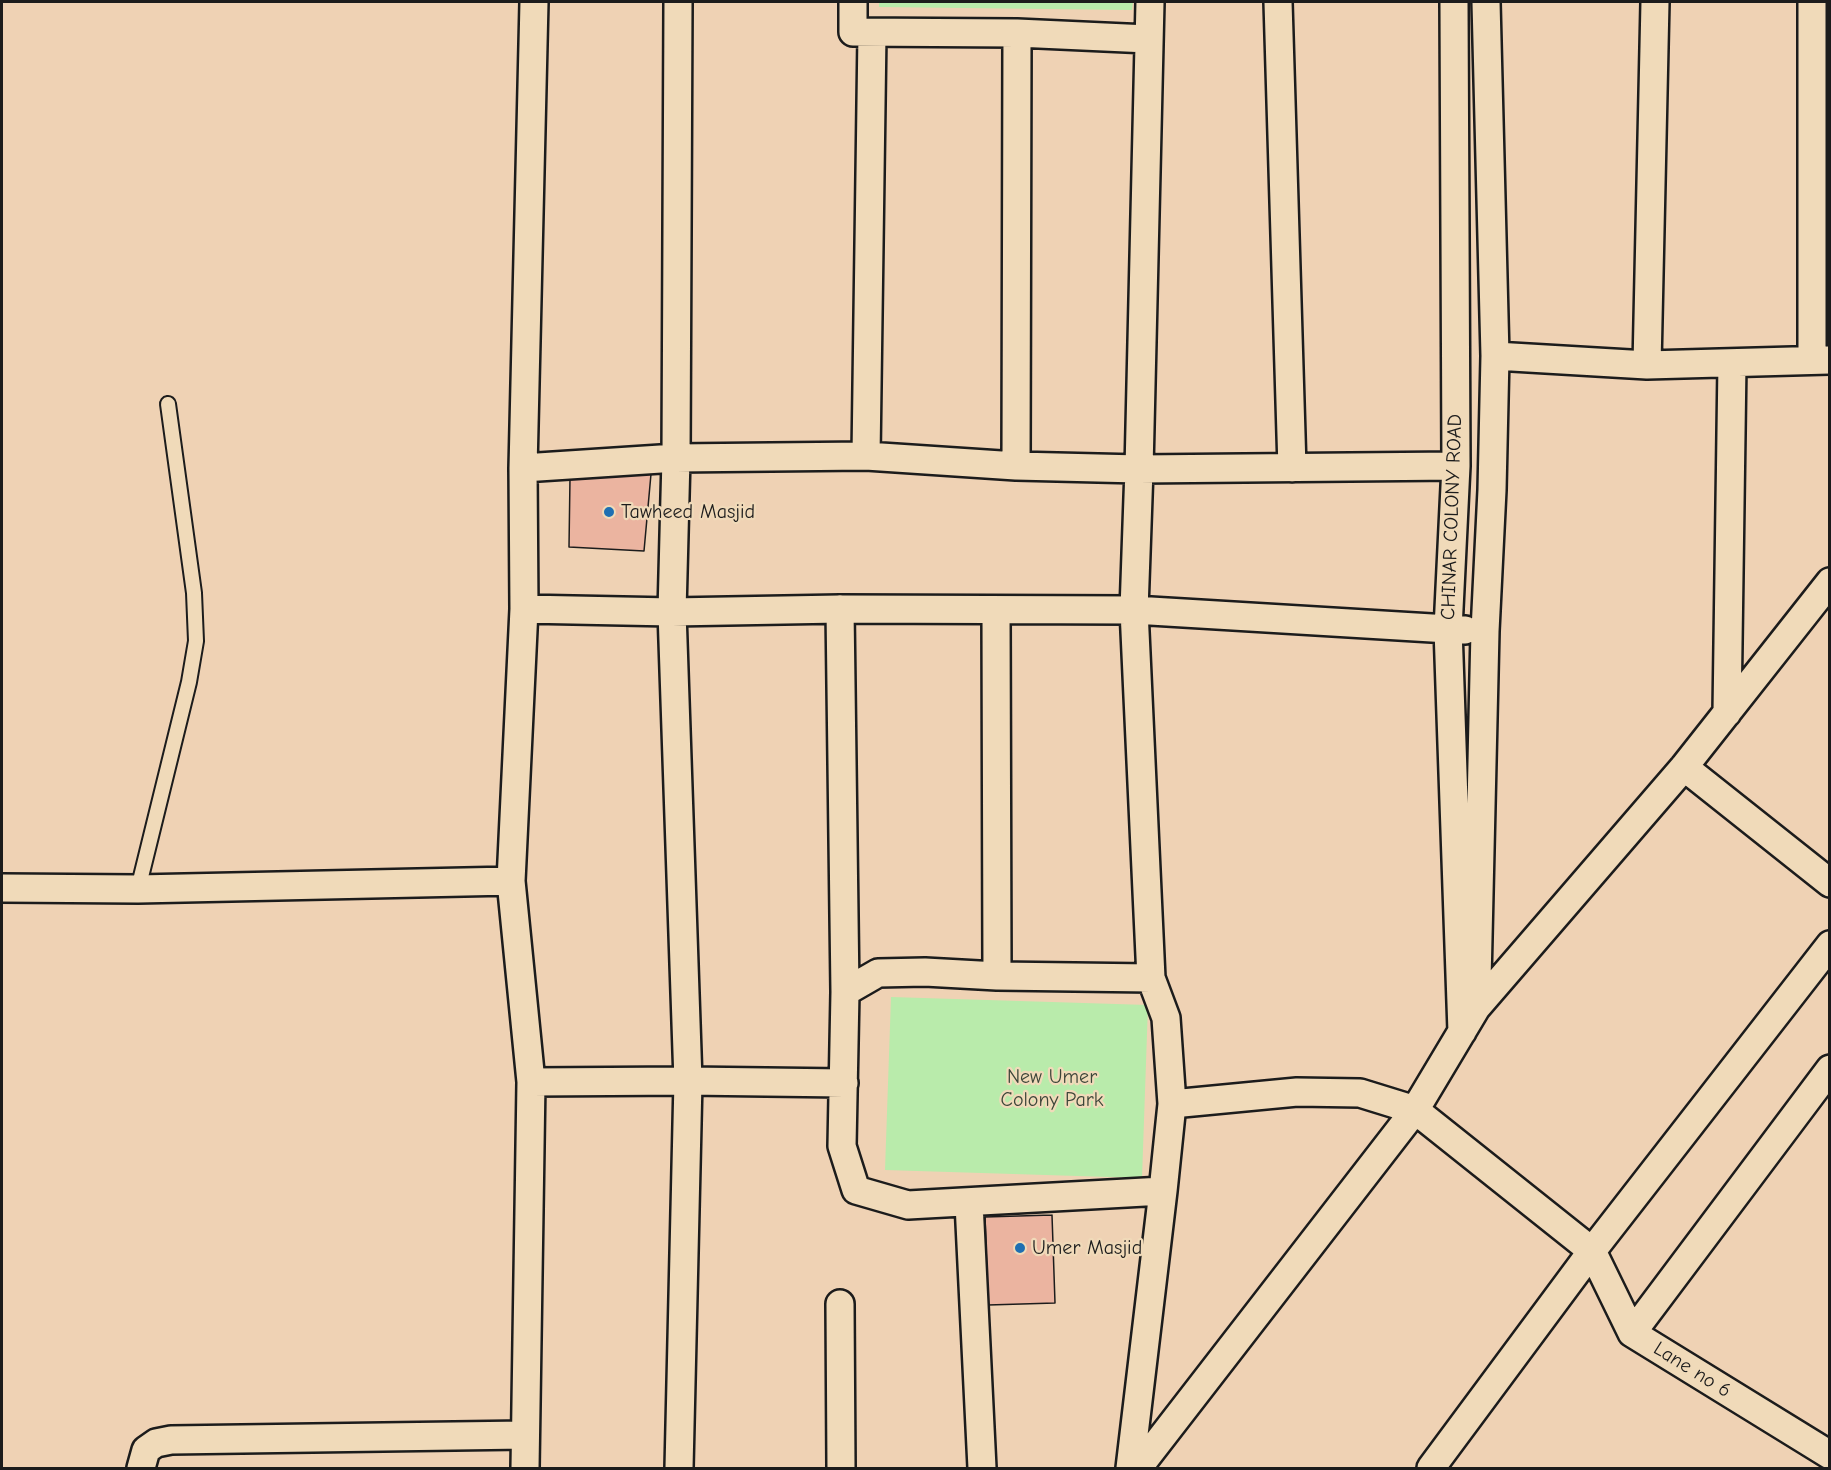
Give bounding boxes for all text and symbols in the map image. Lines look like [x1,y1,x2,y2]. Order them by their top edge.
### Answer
street label: CHINAR COLONY ROAD [1436,414,1468,620]
place label: Tawheed Masjid [621,500,755,524]
marker: Tawheed Masjid [602,505,616,519]
park label: New Umer Colony Park [1001,1065,1103,1112]
place label: Umer Masjid [1032,1236,1142,1260]
marker: Umer Masjid [1013,1241,1027,1255]
street label: Lane no 6 [1649,1337,1735,1403]

